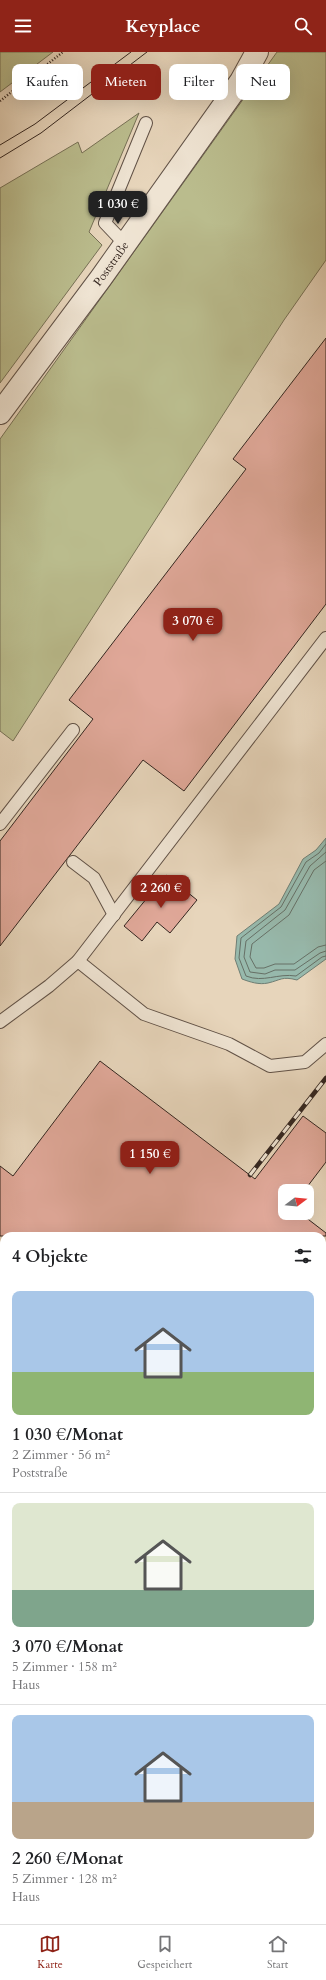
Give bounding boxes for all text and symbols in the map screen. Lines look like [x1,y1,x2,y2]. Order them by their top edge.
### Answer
text: Keyplace [126,14,200,39]
icon: menu [12,15,34,37]
icon: search [292,15,314,37]
chip: Kaufen [12,64,83,100]
chip: Mieten [91,64,161,100]
chip: Filter [169,64,228,100]
chip: Neu [236,64,290,100]
pin: 1 030 € [81,191,155,225]
text: 1 030 € [97,195,139,213]
street label: Poststraße [90,238,132,289]
pin: 3 070 € [156,608,230,642]
text: 3 070 € [172,612,214,630]
pin: 2 260 € [124,875,198,909]
text: 2 260 € [140,879,182,897]
pin: 1 150 € [113,1141,187,1175]
text: 1 150 € [129,1145,171,1163]
north arrow [278,1184,314,1220]
map controls [278,1184,314,1220]
text: 4 Objekte [12,1245,88,1268]
icon: filters [292,1245,314,1267]
icon: home [127,1317,199,1389]
text: 1 030 €/Monat [12,1423,123,1446]
text: 2 Zimmer · 56 m² [12,1446,110,1464]
text: Poststraße [12,1464,68,1482]
icon: home [127,1529,199,1601]
text: 3 070 €/Monat [12,1635,123,1658]
text: 5 Zimmer · 158 m² [12,1658,117,1676]
text: Haus [12,1676,40,1694]
icon: home [127,1741,199,1813]
text: 2 260 €/Monat [12,1847,123,1870]
text: 5 Zimmer · 128 m² [12,1870,117,1888]
text: Haus [12,1888,40,1906]
tab: Karte [37,1933,63,1972]
tab: Gespeichert [137,1933,192,1972]
tab: Start [267,1933,289,1972]

